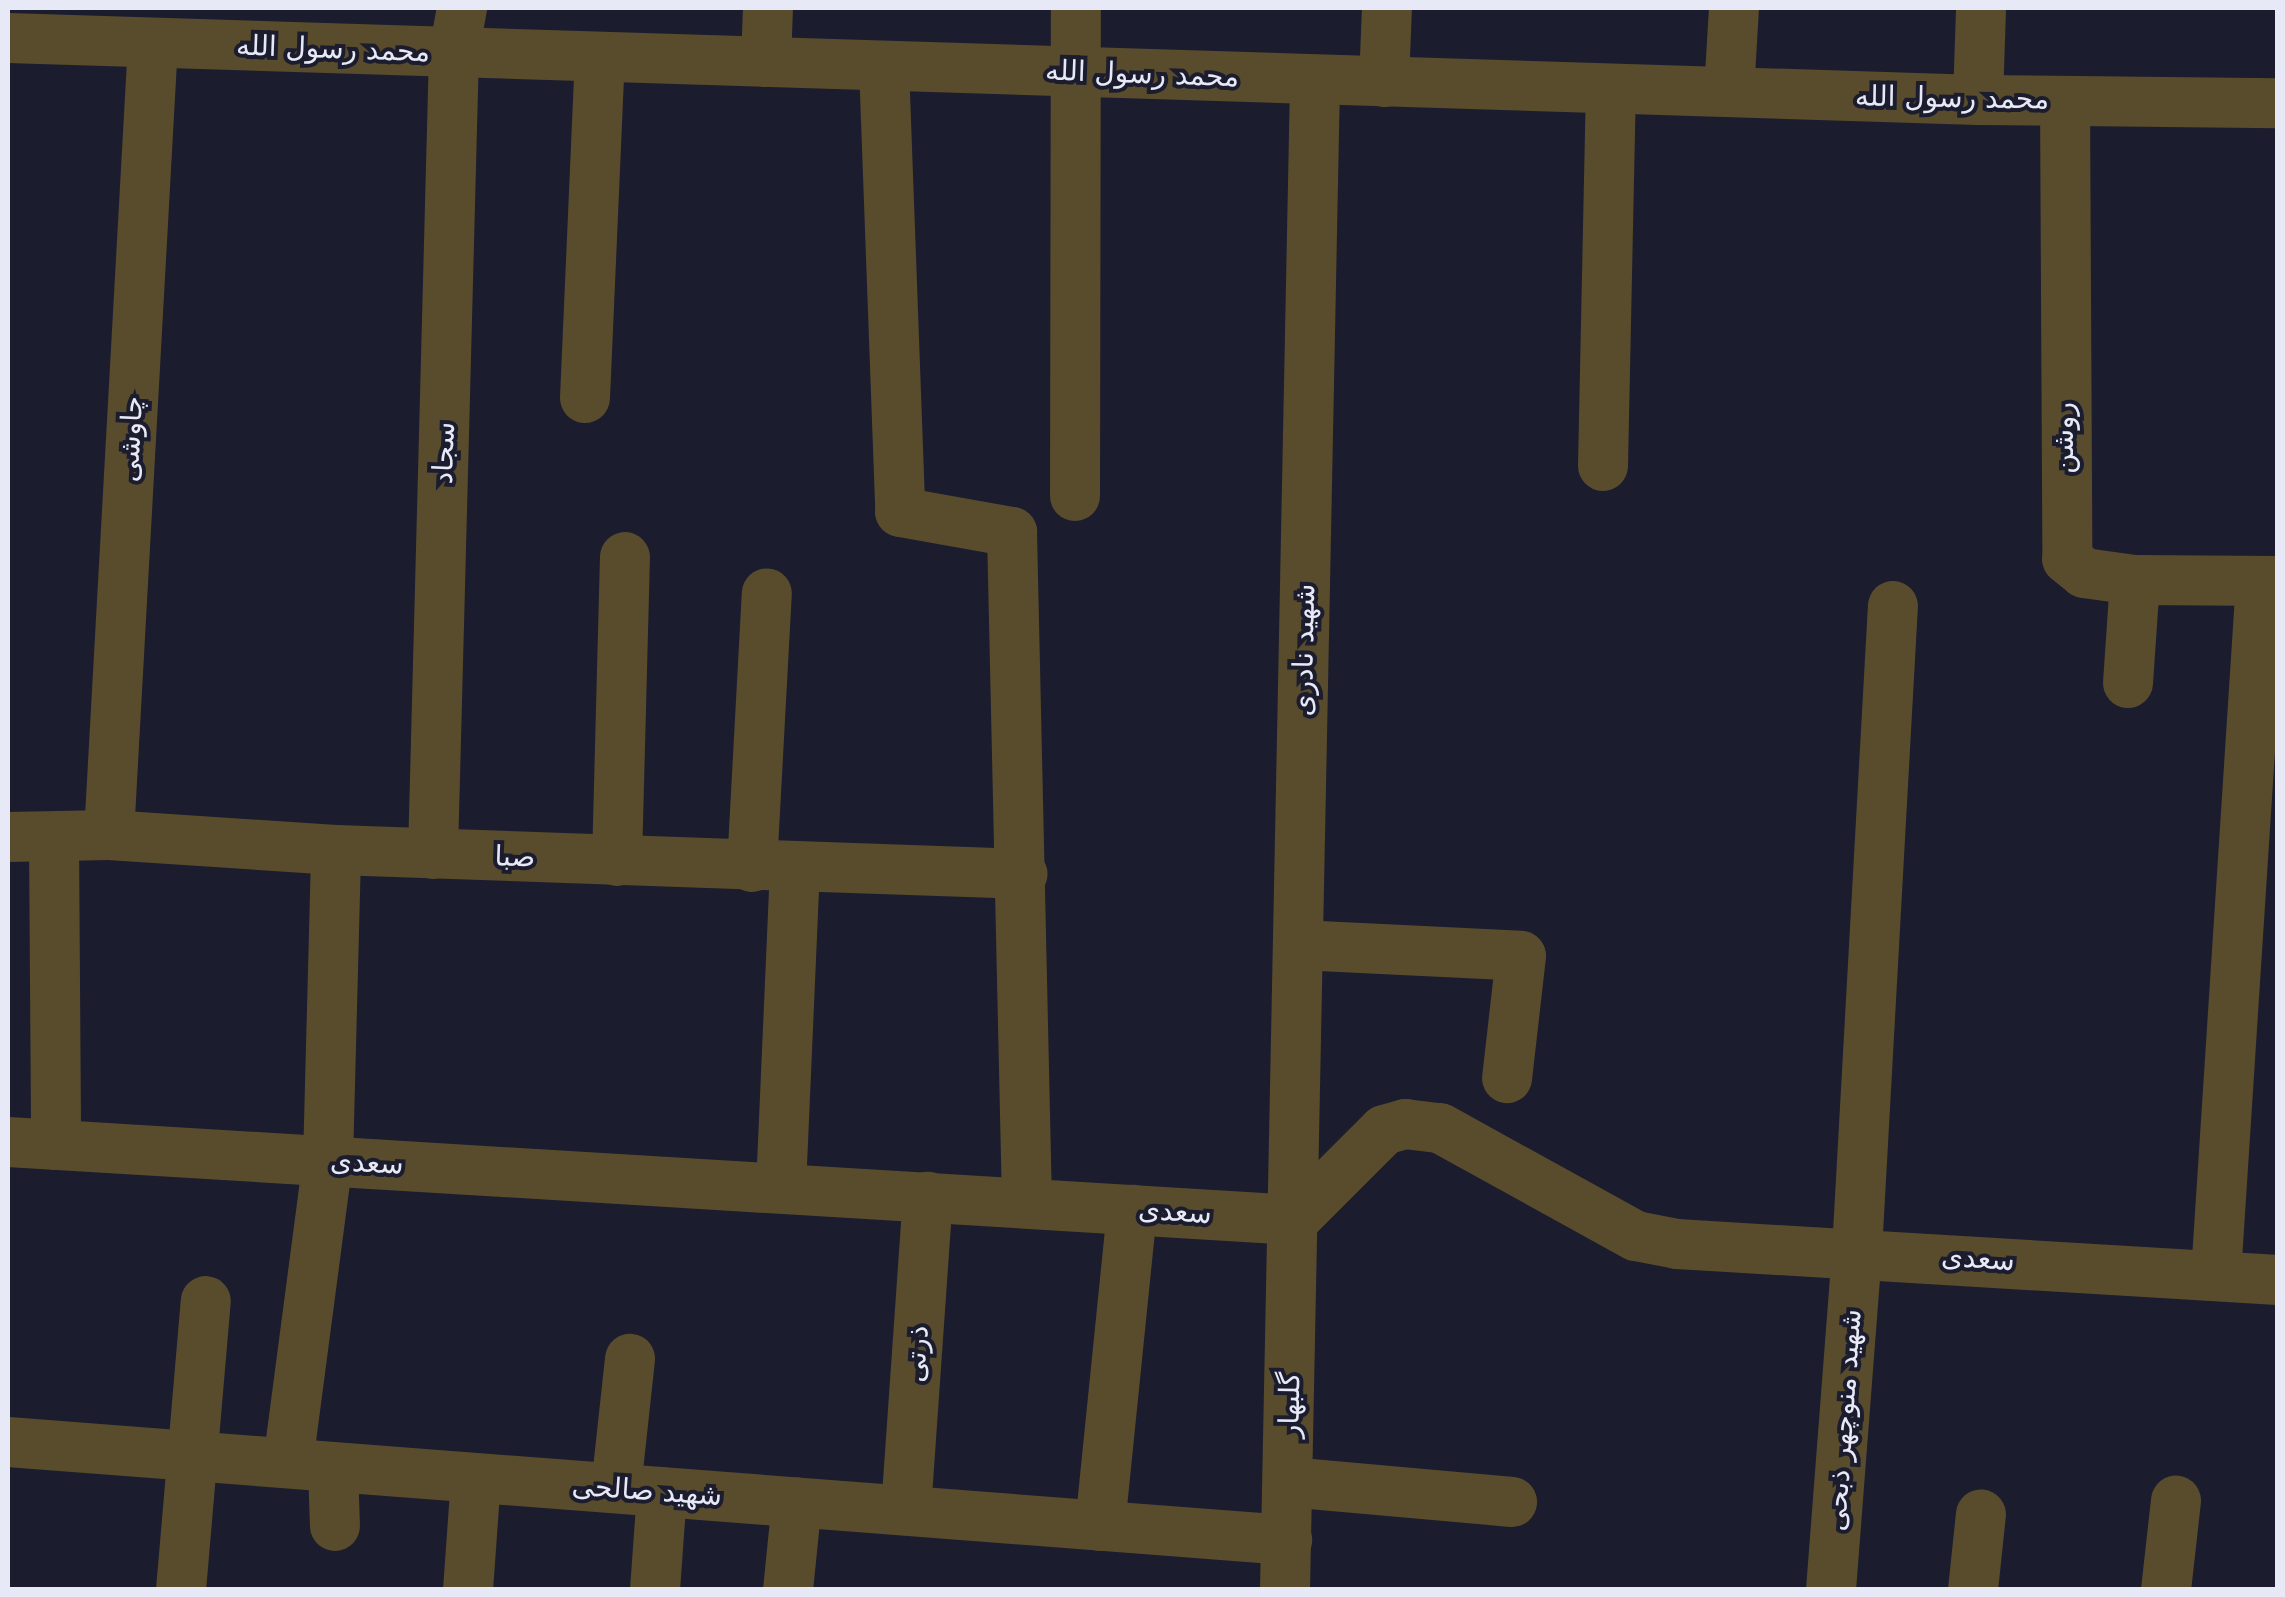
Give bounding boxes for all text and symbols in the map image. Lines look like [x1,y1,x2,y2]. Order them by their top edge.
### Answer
street label: محمد رسول الله [235,29,431,69]
street label: محمد رسول الله [1044,54,1240,94]
street label: محمد رسول الله [1855,80,2049,116]
street label: چاوشی [112,395,150,483]
street label: روشن [2047,402,2081,474]
street label: سجاد [426,421,462,485]
street label: شهید نادری [1286,583,1322,717]
street label: صبا [494,839,536,875]
street label: سعدی [329,1144,405,1182]
street label: سعدی [1137,1193,1213,1231]
street label: سعدی [1940,1240,2016,1278]
street label: شهید منوچهر ذبحی [1819,1308,1869,1532]
street label: ذرتی [898,1324,936,1384]
street label: گلبهار [1273,1372,1307,1438]
street label: شهید صالحی [571,1469,723,1513]

